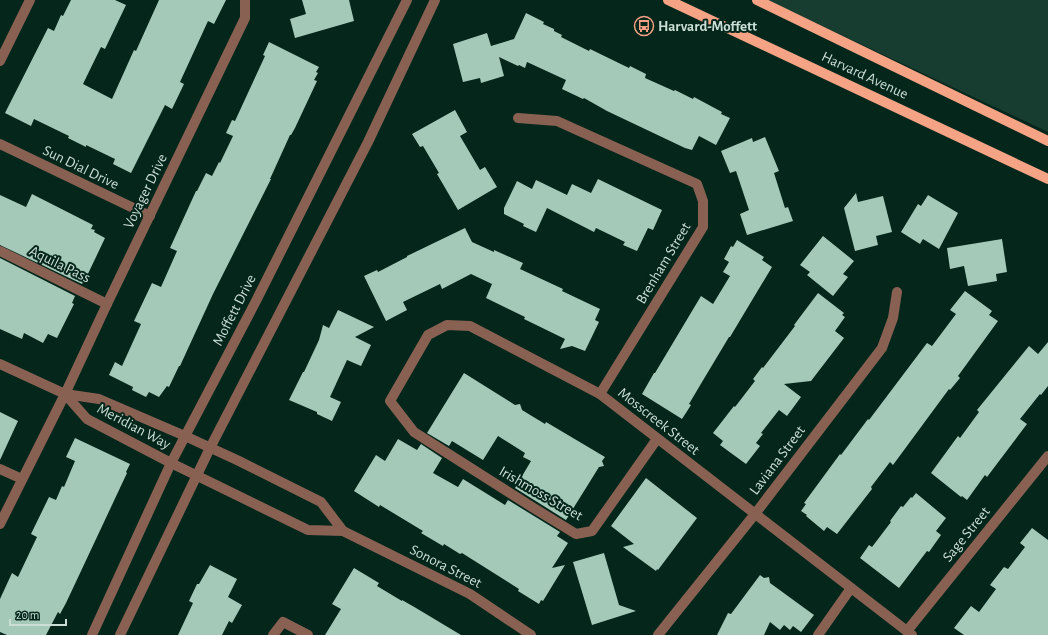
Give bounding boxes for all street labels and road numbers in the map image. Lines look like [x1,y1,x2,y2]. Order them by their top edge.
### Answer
street label: Harvard Avenue [819,49,910,102]
street label: Sun Dial Drive [40,143,121,192]
street label: Voyager Drive [121,152,170,231]
street label: Brenham Street [633,220,694,306]
street label: Aquila Pass [27,243,93,286]
street label: Moffett Drive [210,272,259,348]
street label: Mosscreek Street [615,385,702,458]
street label: Meridian Way [94,401,174,452]
street label: Laviana Street [747,423,808,498]
street label: Irishmoss Street [496,463,585,523]
street label: Sage Street [940,504,993,565]
street label: Sonora Street [407,542,484,591]

